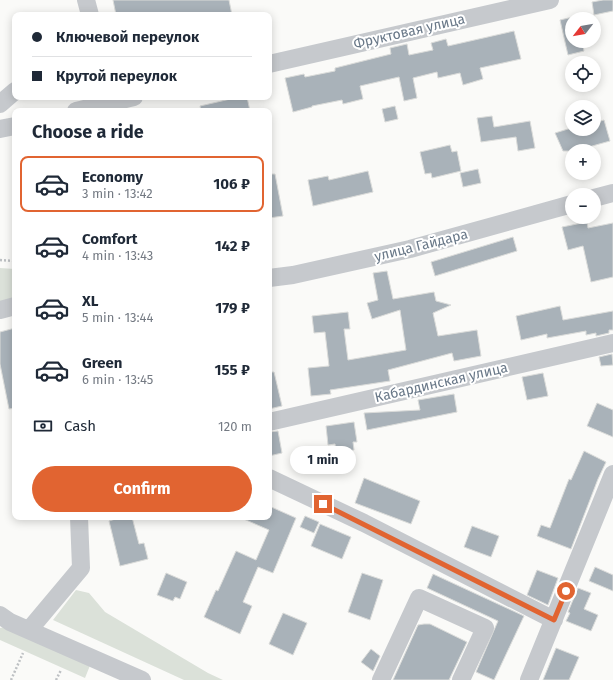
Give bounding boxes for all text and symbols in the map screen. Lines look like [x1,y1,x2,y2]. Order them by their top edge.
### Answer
street label: Фруктовая улица [352,10,466,53]
north arrow [565,12,601,48]
map controls [565,12,601,224]
text: Ключевой переулок [56,28,199,46]
button: locate [565,56,601,92]
text: Крутой переулок [56,67,177,85]
button: layers [565,100,601,136]
text: Choose a ride [32,121,144,143]
button: + [565,144,601,180]
icon: car [34,166,70,202]
text: Economy [82,168,143,186]
text: 106 ₽ [213,175,250,193]
text: 3 min · 13:42 [82,186,153,201]
button: − [565,188,601,224]
street label: улица Гайдара [373,226,470,265]
icon: car [34,228,70,264]
text: Comfort [82,230,138,248]
text: 142 ₽ [215,237,250,255]
text: 4 min · 13:43 [82,248,153,263]
icon: car [34,290,70,326]
text: XL [82,292,98,310]
text: 179 ₽ [215,299,250,317]
text: 5 min · 13:44 [82,310,153,325]
icon: car [34,352,70,388]
text: Green [82,354,122,372]
street label: Кабардинская улица [373,359,509,406]
text: 155 ₽ [215,361,250,379]
text: 6 min · 13:45 [82,372,153,387]
icon: cash [32,415,54,437]
text: Cash [64,417,96,435]
text: 120 m [218,419,252,434]
callout: 1 min [290,446,356,474]
text: 1 min [307,452,339,467]
button: Confirm [32,466,252,512]
route end [314,495,332,513]
route start [557,582,575,600]

